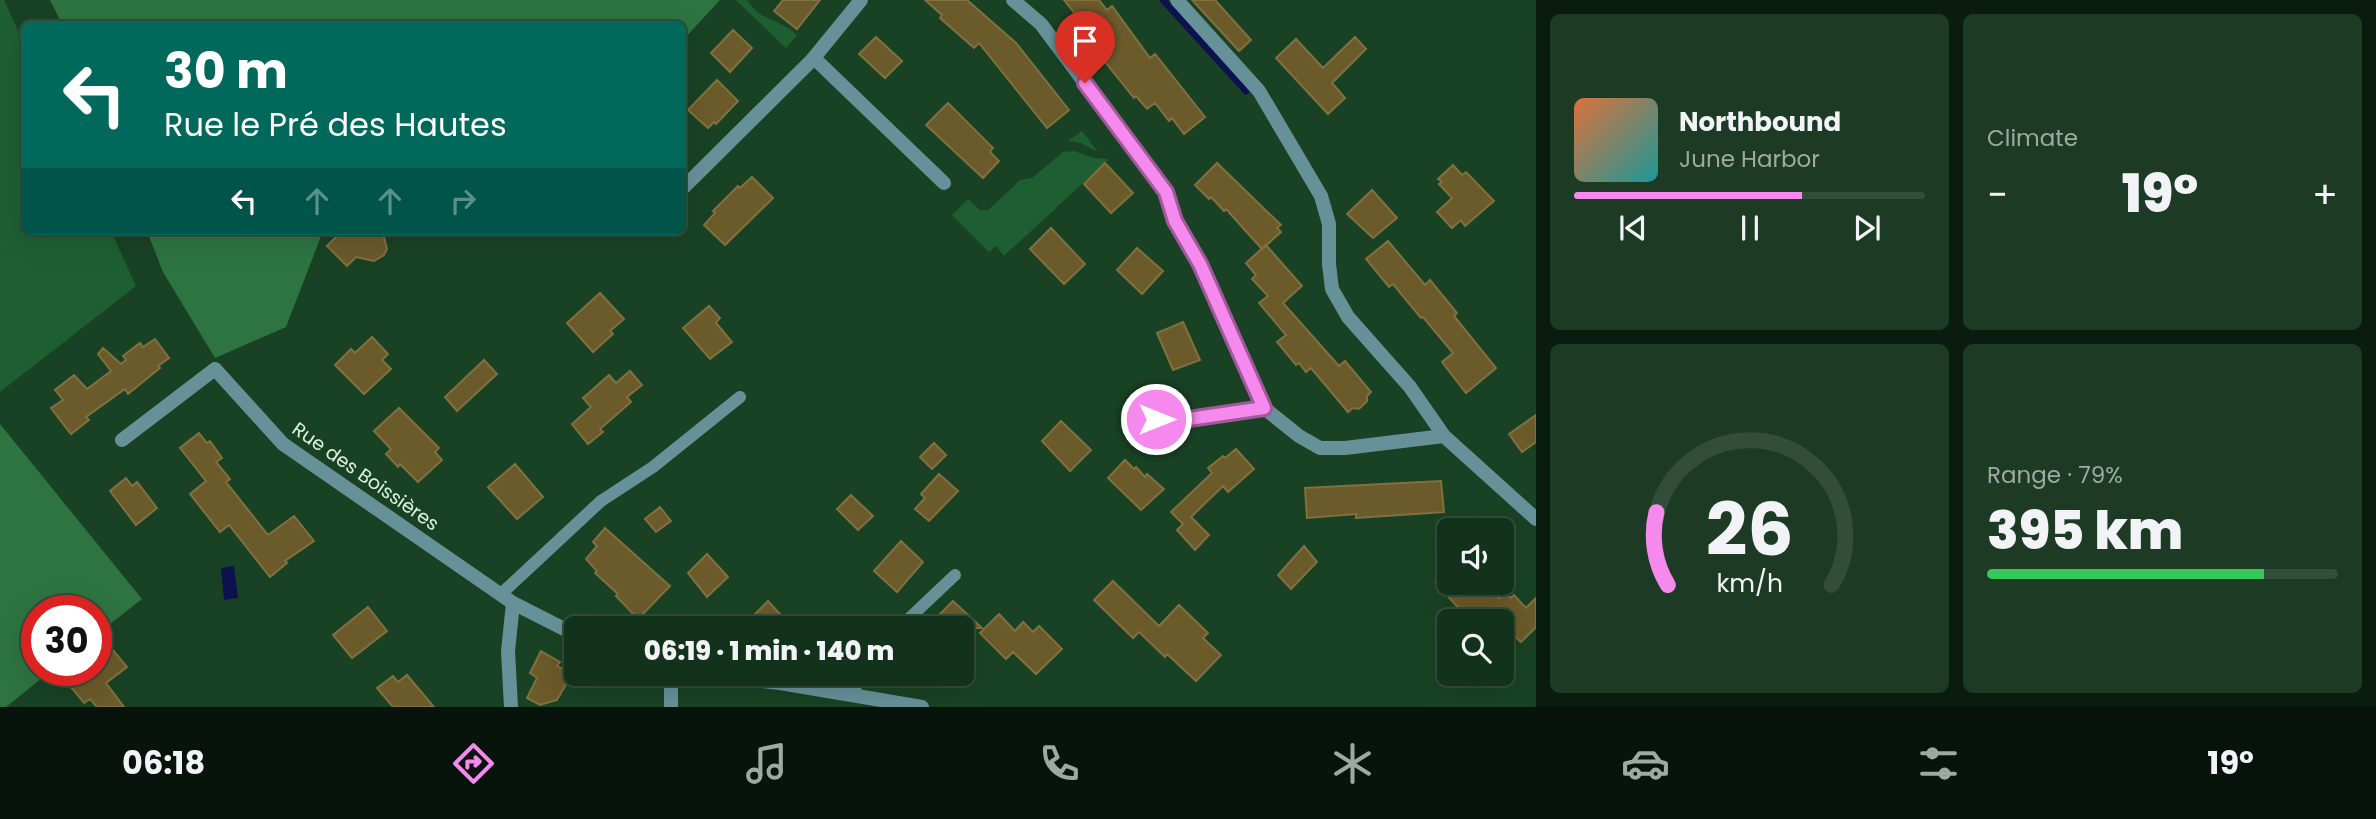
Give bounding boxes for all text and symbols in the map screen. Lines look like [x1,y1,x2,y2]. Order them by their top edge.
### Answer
pin [1055,11,1115,83]
icon: arrive [1066,22,1104,60]
text: 30 m [164,37,288,105]
icon: left [49,49,140,140]
text: Rue le Pré des Hautes [164,102,507,147]
text: Northbound [1679,104,1841,140]
text: Climate [1987,122,2078,154]
text: June Harbor [1679,143,1820,175]
text: 19° [2122,157,2198,230]
text: − [1987,168,2008,221]
text: + [2312,168,2338,221]
icon: left [225,182,263,220]
icon: ahead [298,182,336,220]
icon: ahead [371,182,409,220]
icon: right [444,182,482,220]
icon: previous [1614,209,1652,247]
icon: pause [1731,209,1769,247]
icon: next [1848,209,1886,247]
position arrow [1119,382,1193,456]
street label: Rue des Boissières [287,416,445,537]
text: Range · 79% [1987,459,2123,491]
text: 26 [1706,479,1793,580]
text: 395 km [1987,494,2183,567]
map controls [1437,518,1514,686]
button: sound [1437,518,1514,595]
text: km/h [1716,565,1783,600]
speed limit sign: 30 [21,595,112,686]
button: search [1437,609,1514,686]
text: 06:19 · 1 min · 140 m [644,633,894,669]
icon: directions [449,739,498,788]
icon: music [742,739,791,788]
icon: phone [1035,739,1084,788]
icon: climate [1328,739,1377,788]
icon: car [1621,739,1670,788]
icon: filters [1914,739,1963,788]
text: 06:18 [122,740,205,785]
text: 19° [2207,740,2254,785]

